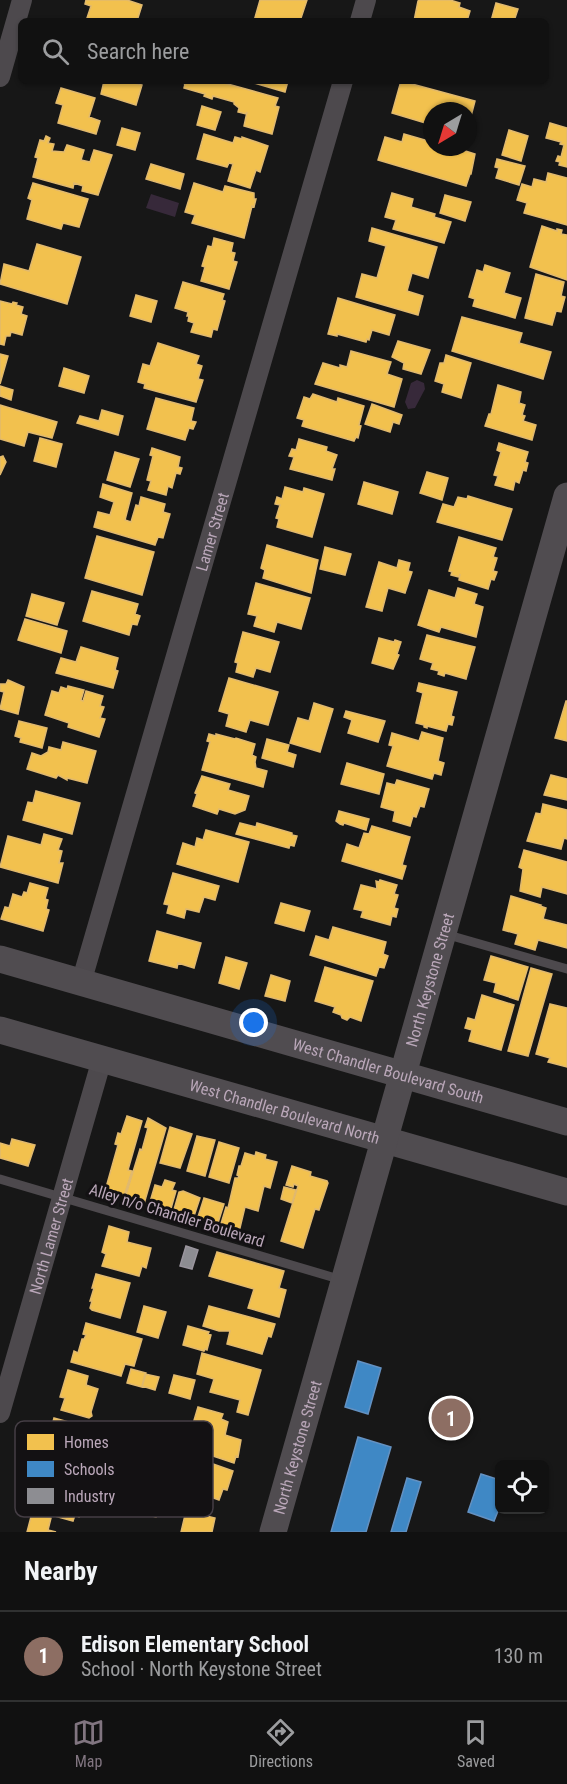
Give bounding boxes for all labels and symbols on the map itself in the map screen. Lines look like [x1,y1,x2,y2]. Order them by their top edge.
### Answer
north arrow [423,102,477,156]
street label: Lamer Street [192,490,233,573]
street label: North Keystone Street [402,911,458,1049]
your location [239,1008,268,1037]
street label: West Chandler Boulevard South [290,1035,486,1108]
street label: West Chandler Boulevard North [187,1076,382,1148]
street label: North Lamer Street [26,1176,77,1297]
street label: Alley n/o Chandler Boulevard [87,1180,267,1251]
street label: North Keystone Street [269,1378,326,1517]
pin: 1 [432,1396,470,1440]
legend [15,1421,213,1517]
text: Homes [64,1433,109,1452]
text: Schools [64,1460,114,1479]
text: Industry [64,1487,115,1506]

